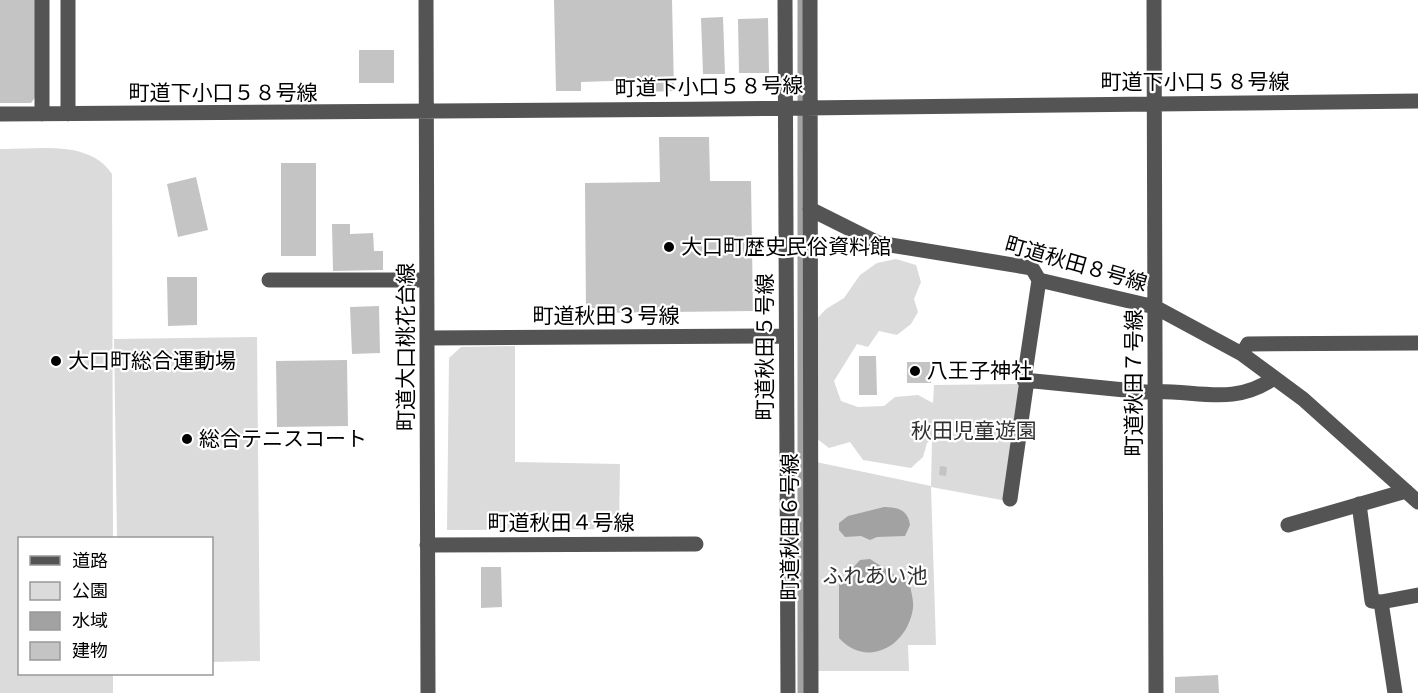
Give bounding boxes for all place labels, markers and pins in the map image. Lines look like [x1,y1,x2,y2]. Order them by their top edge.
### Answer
place label: 大口町歴史民俗資料館 [681,235,891,259]
marker: 大口町歴史民俗資料館 [662,240,676,254]
place label: 大口町総合運動場 [68,349,236,373]
marker: 大口町総合運動場 [49,354,63,368]
place label: 八王子神社 [927,359,1032,383]
marker: 八王子神社 [908,364,922,378]
place label: 総合テニスコート [199,427,367,451]
marker: 総合テニスコート [180,432,194,446]

